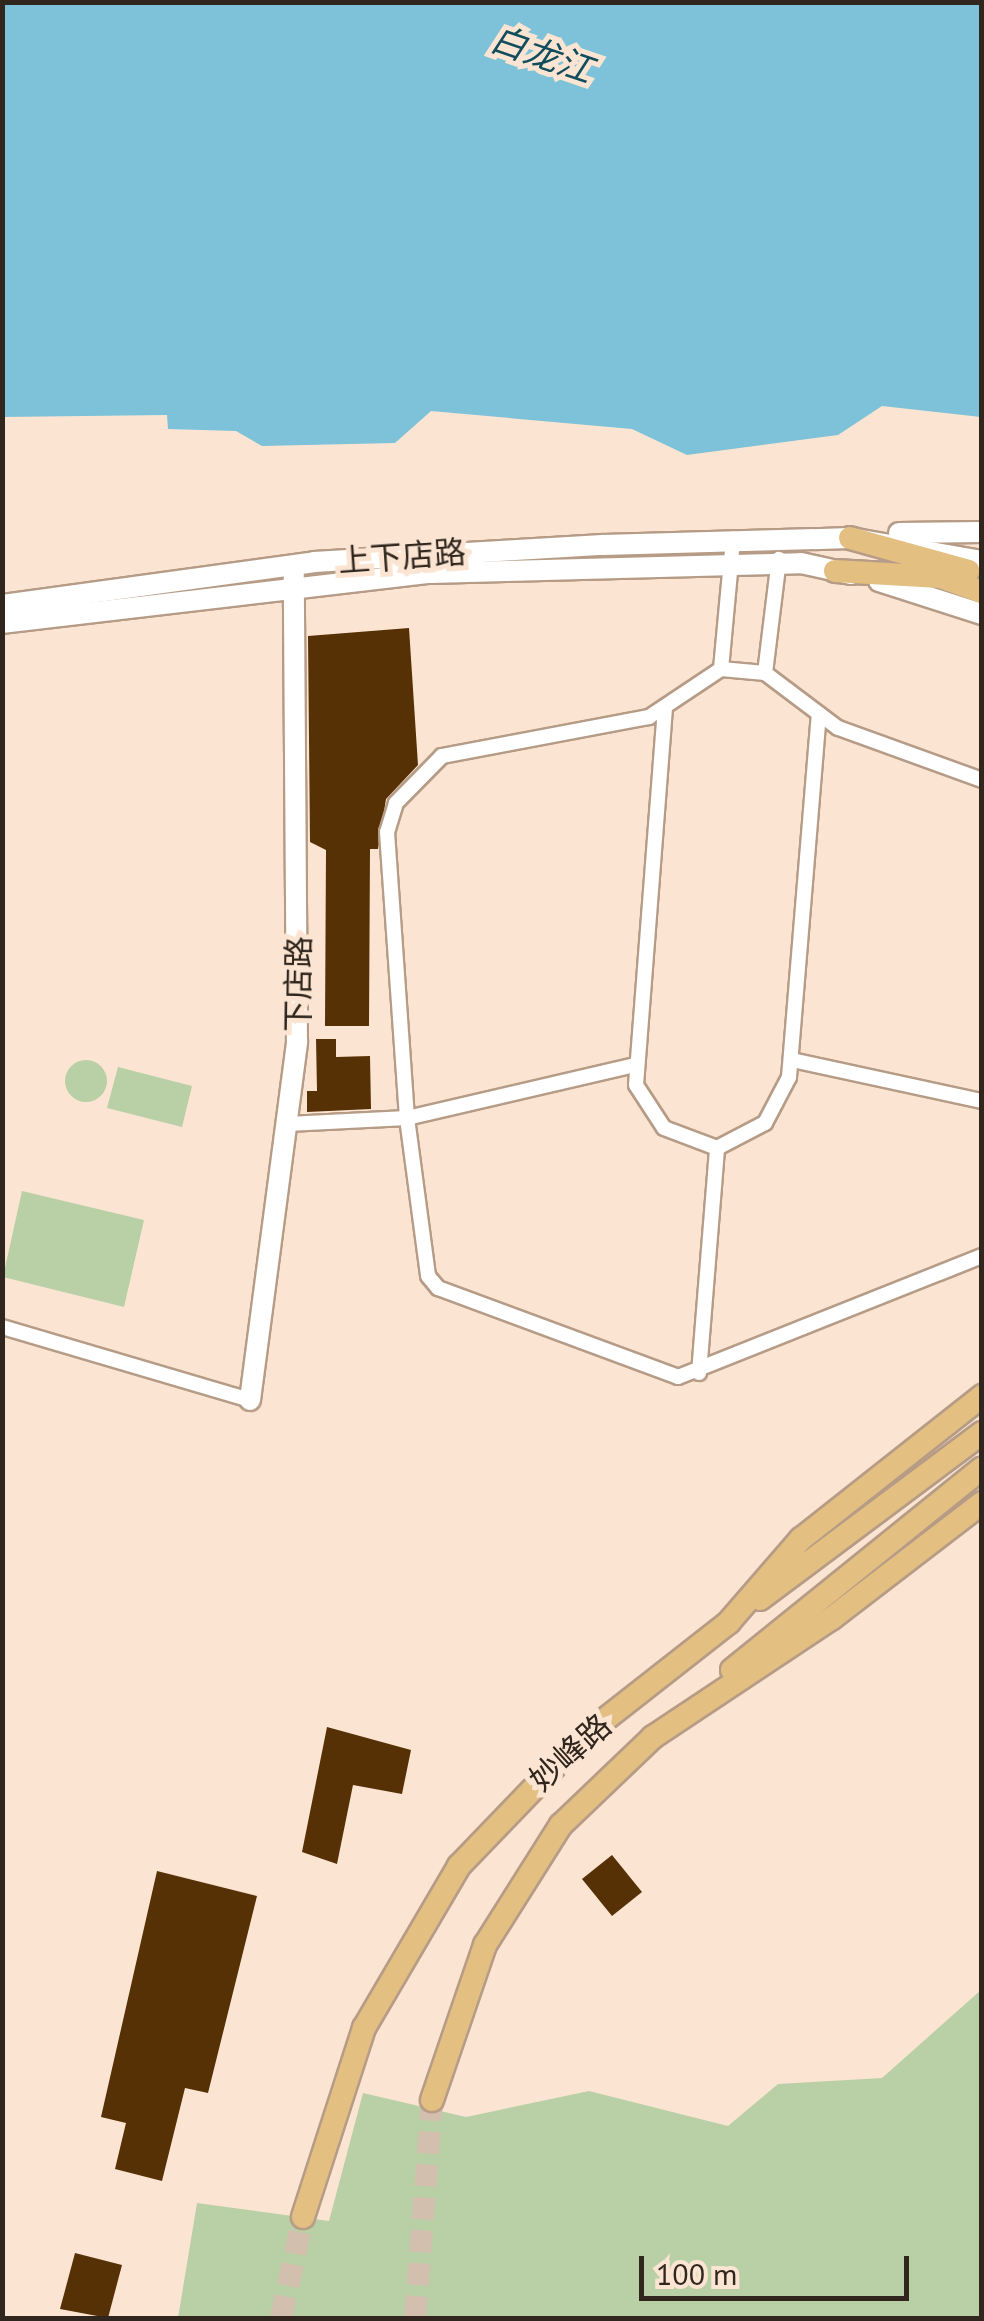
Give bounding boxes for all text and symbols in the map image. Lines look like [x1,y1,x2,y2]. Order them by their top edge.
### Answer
water label: 白龙江 [486,17,598,91]
street label: 上下店路 [337,532,467,580]
street label: 下店路 [278,936,318,1032]
street label: 妙峰路 [521,1706,619,1798]
scale bar [644,2236,914,2298]
text: 100 m [656,2254,737,2293]

